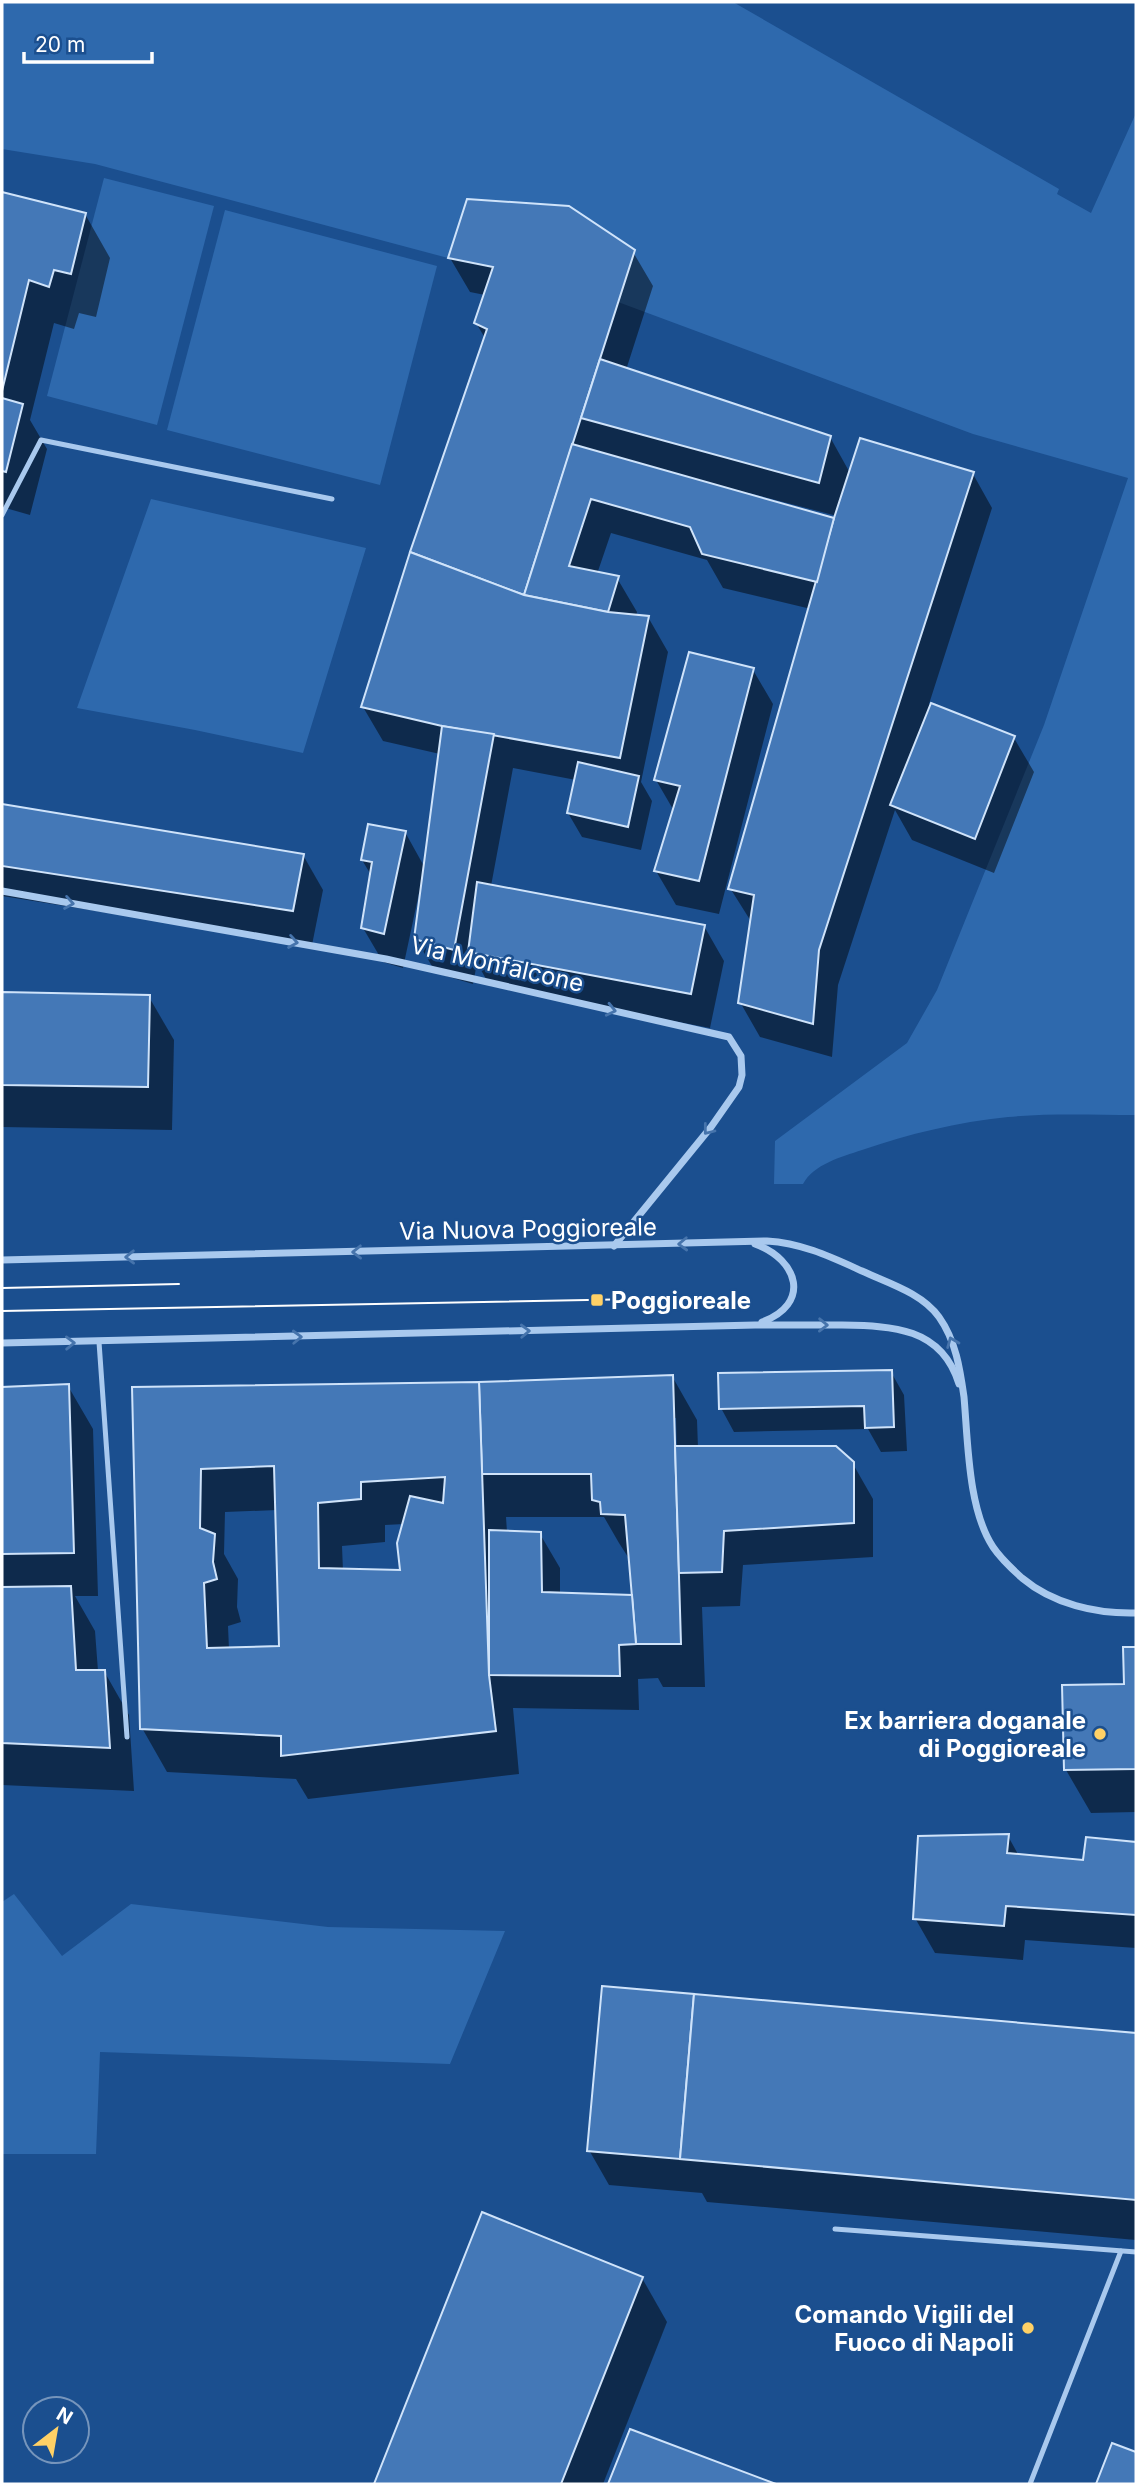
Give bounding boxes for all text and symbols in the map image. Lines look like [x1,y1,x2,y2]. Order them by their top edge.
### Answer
scale bar [24,21,152,65]
text: 20 m [35,32,85,57]
one-way arrow [63,895,75,910]
street label: Via Monfalcone [408,930,586,998]
one-way arrow [287,934,299,949]
one-way arrow [605,1002,617,1016]
one-way arrow [704,1122,717,1134]
street label: Via Nuova Poggioreale [399,1212,657,1246]
one-way arrow [677,1237,688,1252]
one-way arrow [351,1244,362,1260]
one-way arrow [124,1250,135,1265]
place label: Poggioreale [611,1286,751,1315]
marker: Poggioreale [589,1292,605,1308]
one-way arrow [818,1317,829,1333]
one-way arrow [520,1323,531,1339]
one-way arrow [293,1329,303,1345]
one-way arrow [65,1335,76,1350]
one-way arrow [946,1337,960,1349]
place label: Ex barriera doganale di Poggioreale [844,1706,1086,1763]
marker: Ex barriera doganale di Poggioreale [1092,1726,1108,1742]
place label: Comando Vigili del Fuoco di Napoli [795,2300,1014,2357]
marker: Comando Vigili del Fuoco di Napoli [1020,2320,1036,2336]
north arrow [21,2395,91,2465]
text: N [52,2402,77,2429]

